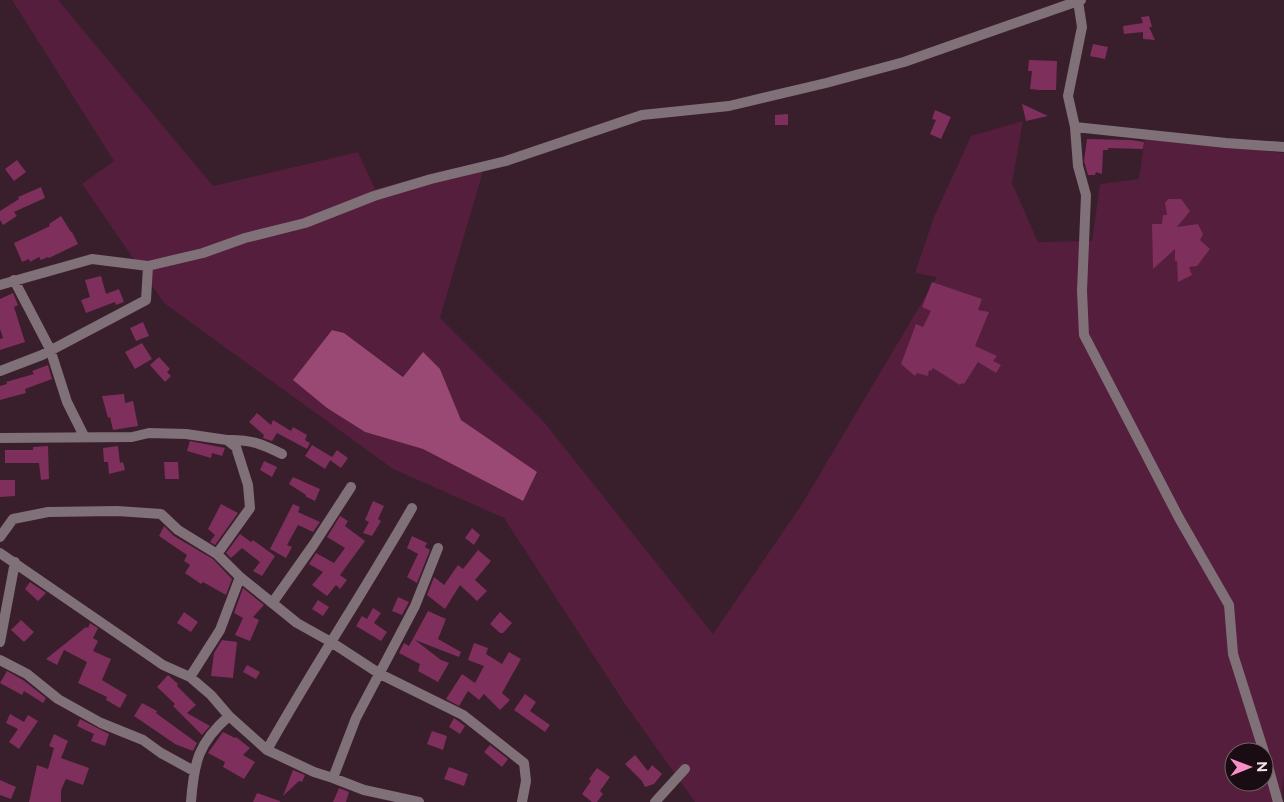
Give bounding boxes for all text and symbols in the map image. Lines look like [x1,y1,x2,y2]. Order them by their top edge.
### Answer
north arrow [1224,742,1274,792]
text: N [1254,761,1270,772]

